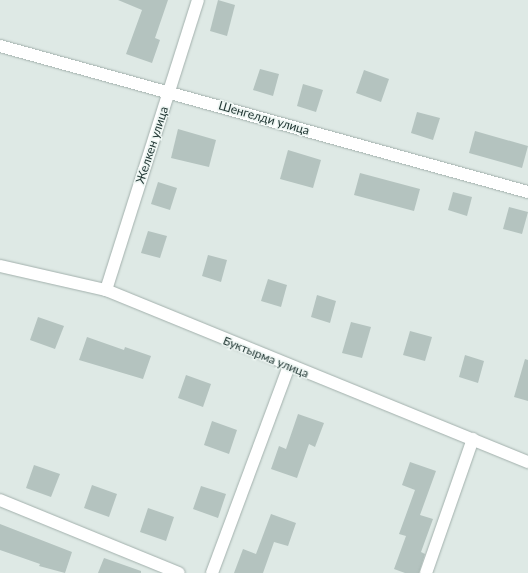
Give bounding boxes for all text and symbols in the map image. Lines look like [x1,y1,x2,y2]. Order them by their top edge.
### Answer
street label: Шенгелди улица [217,98,311,138]
street label: Желкен улица [133,105,171,185]
street label: Буктырма улица [221,333,311,381]

